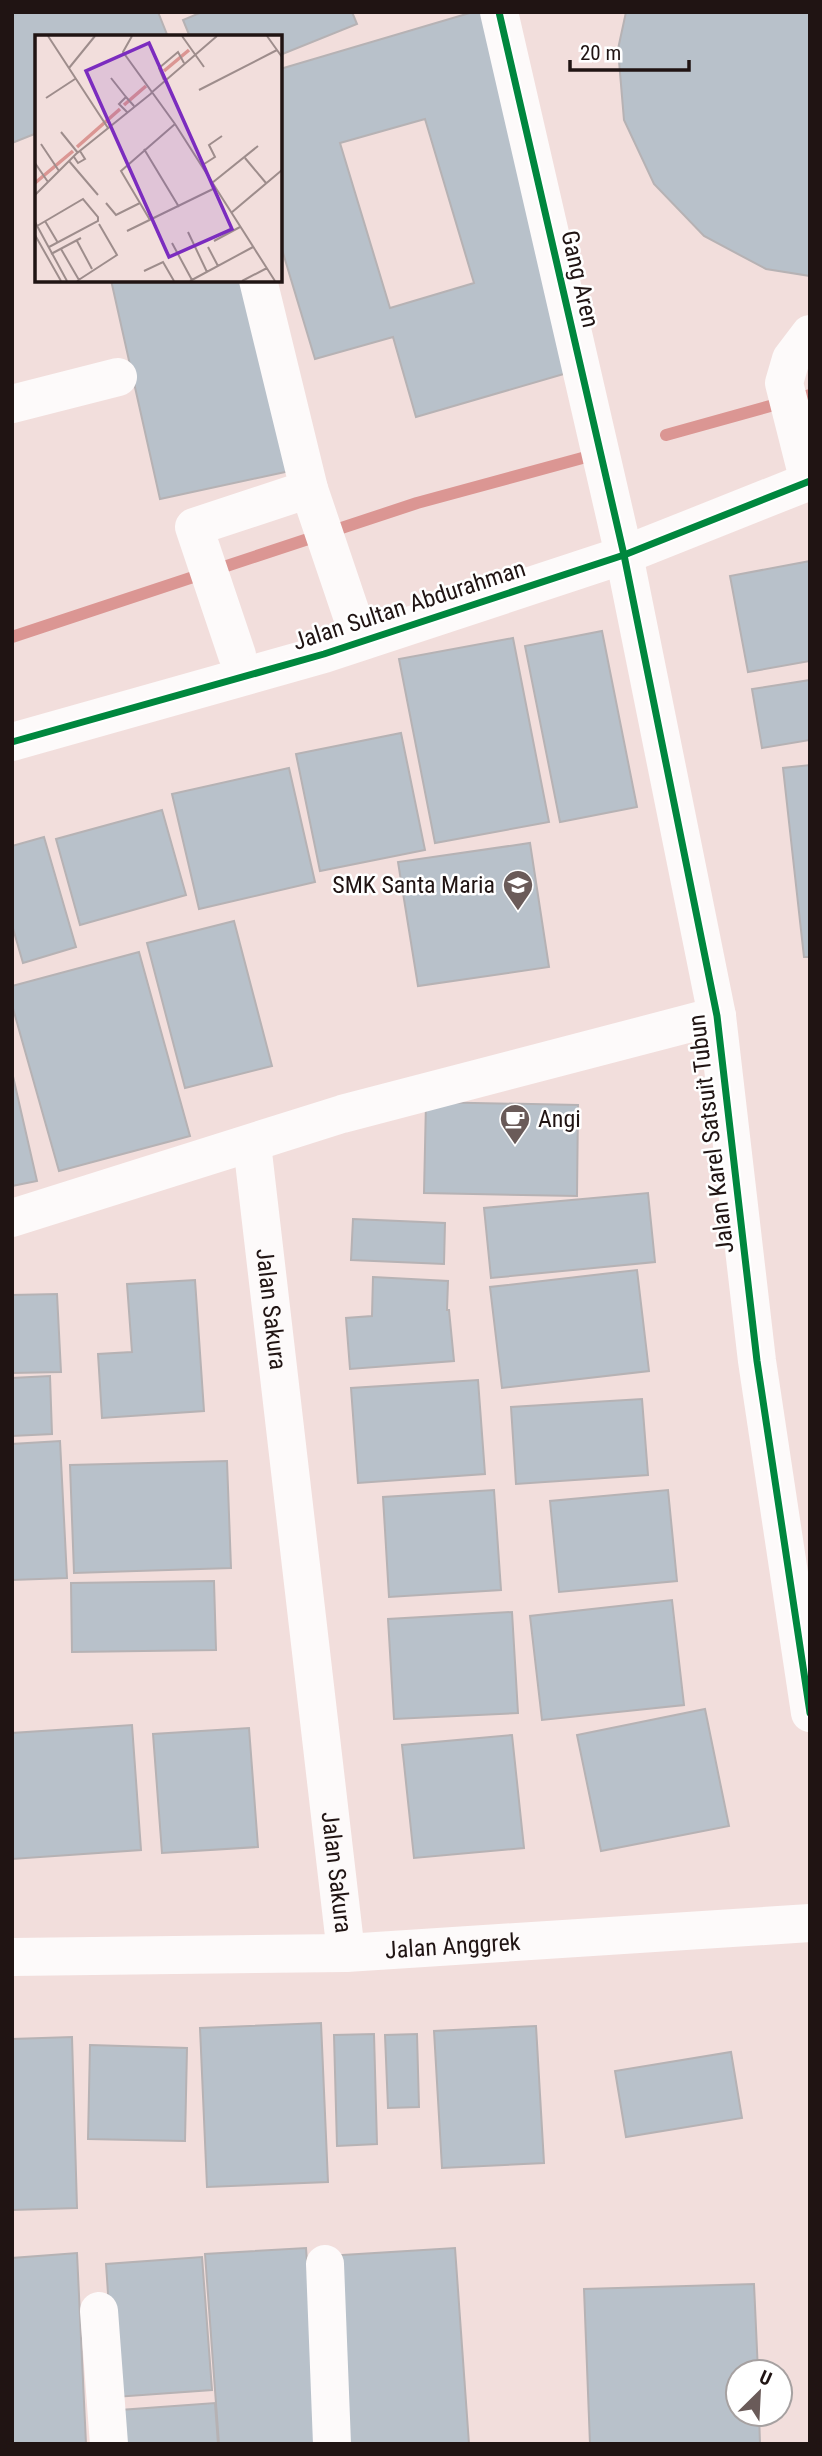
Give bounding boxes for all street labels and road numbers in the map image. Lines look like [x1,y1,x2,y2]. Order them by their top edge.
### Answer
street label: Gang Aren [555,228,605,330]
street label: Jalan Sultan Abdurahman [289,554,529,656]
street label: Jalan Karel Satsuit Tubun [682,1013,740,1255]
street label: Jalan Sakura [250,1247,292,1371]
street label: Jalan Sakura [316,1810,358,1934]
street label: Jalan Anggrek [384,1928,521,1964]

